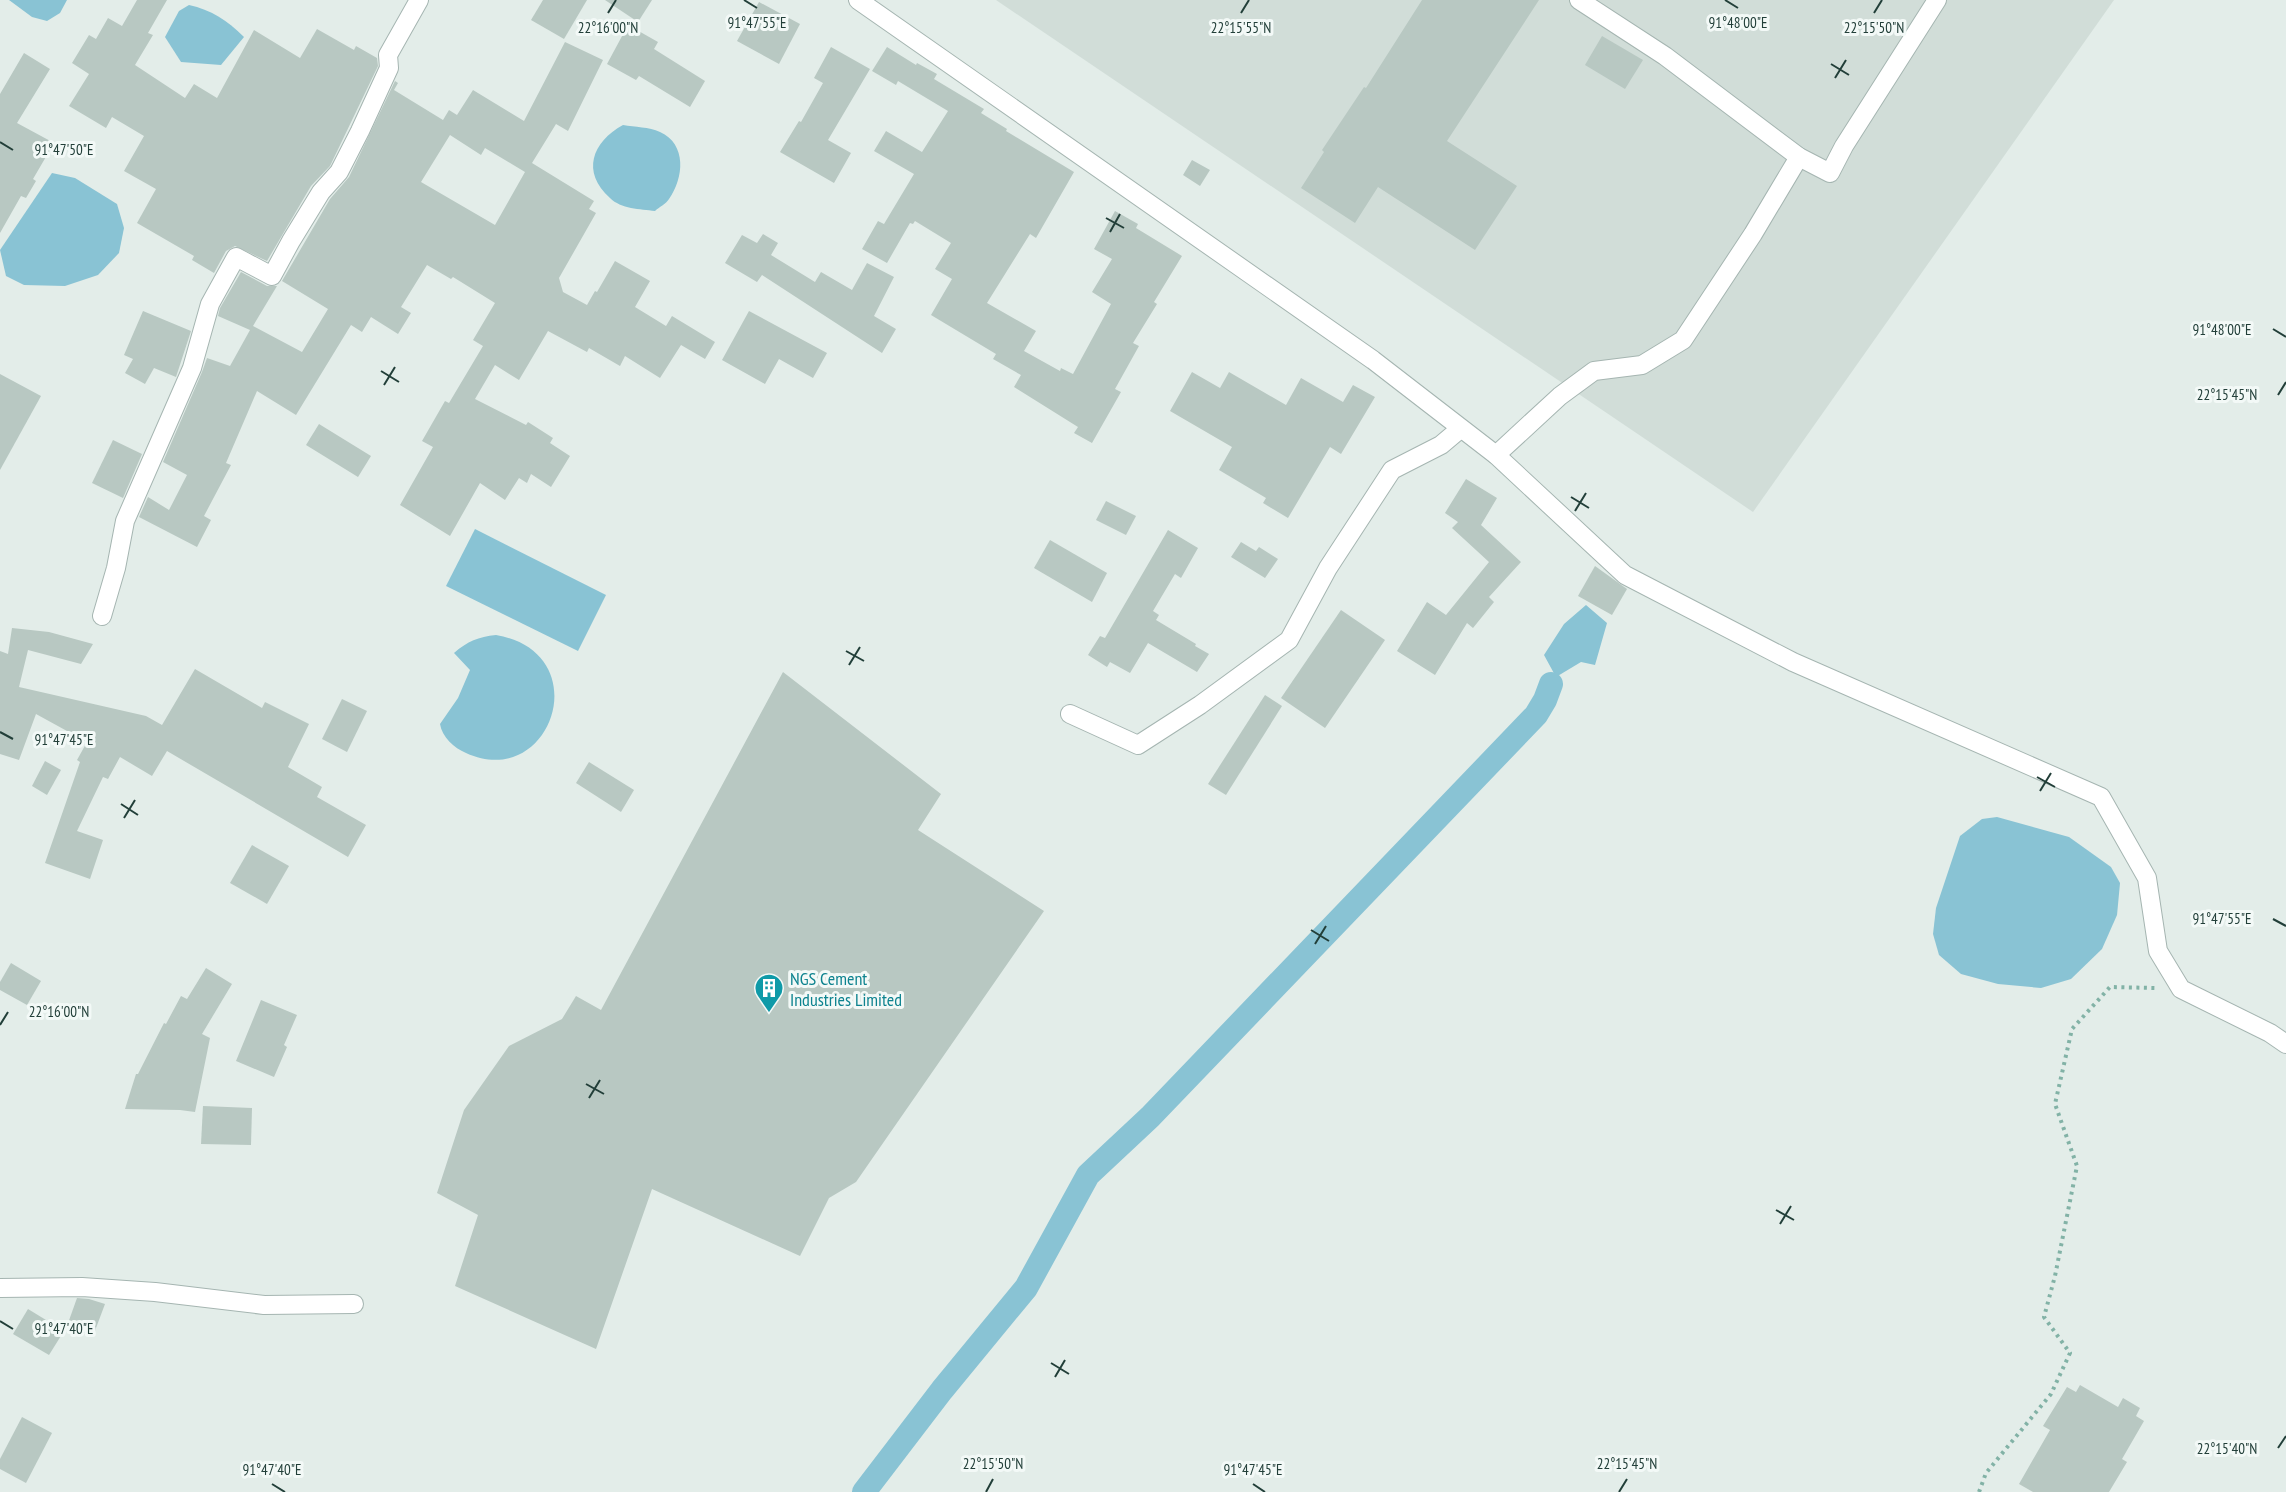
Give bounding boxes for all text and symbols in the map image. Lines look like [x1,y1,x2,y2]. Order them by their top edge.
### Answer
text: 91°47'55"E [727,13,787,32]
text: 91°48'00"E [1708,13,1768,32]
text: 22°16'00"N [578,18,638,37]
text: 22°15'55"N [1211,18,1271,37]
text: 22°15'50"N [1844,18,1904,37]
text: 91°47'50"E [34,140,94,159]
text: 91°48'00"E [2192,320,2252,339]
text: 22°15'45"N [2197,385,2257,404]
text: 91°47'45"E [34,730,94,749]
text: 91°47'55"E [2192,909,2252,928]
place label: NGS Cement Industries Limited [790,967,902,1011]
building icon: NGS Cement Industries Limited [753,972,785,1014]
text: 22°16'00"N [29,1002,89,1021]
text: 91°47'40"E [34,1319,94,1338]
text: 22°15'40"N [2197,1439,2257,1458]
text: 22°15'50"N [963,1454,1023,1473]
text: 22°15'45"N [1597,1454,1657,1473]
text: 91°47'40"E [242,1460,302,1479]
text: 91°47'45"E [1223,1460,1283,1479]

